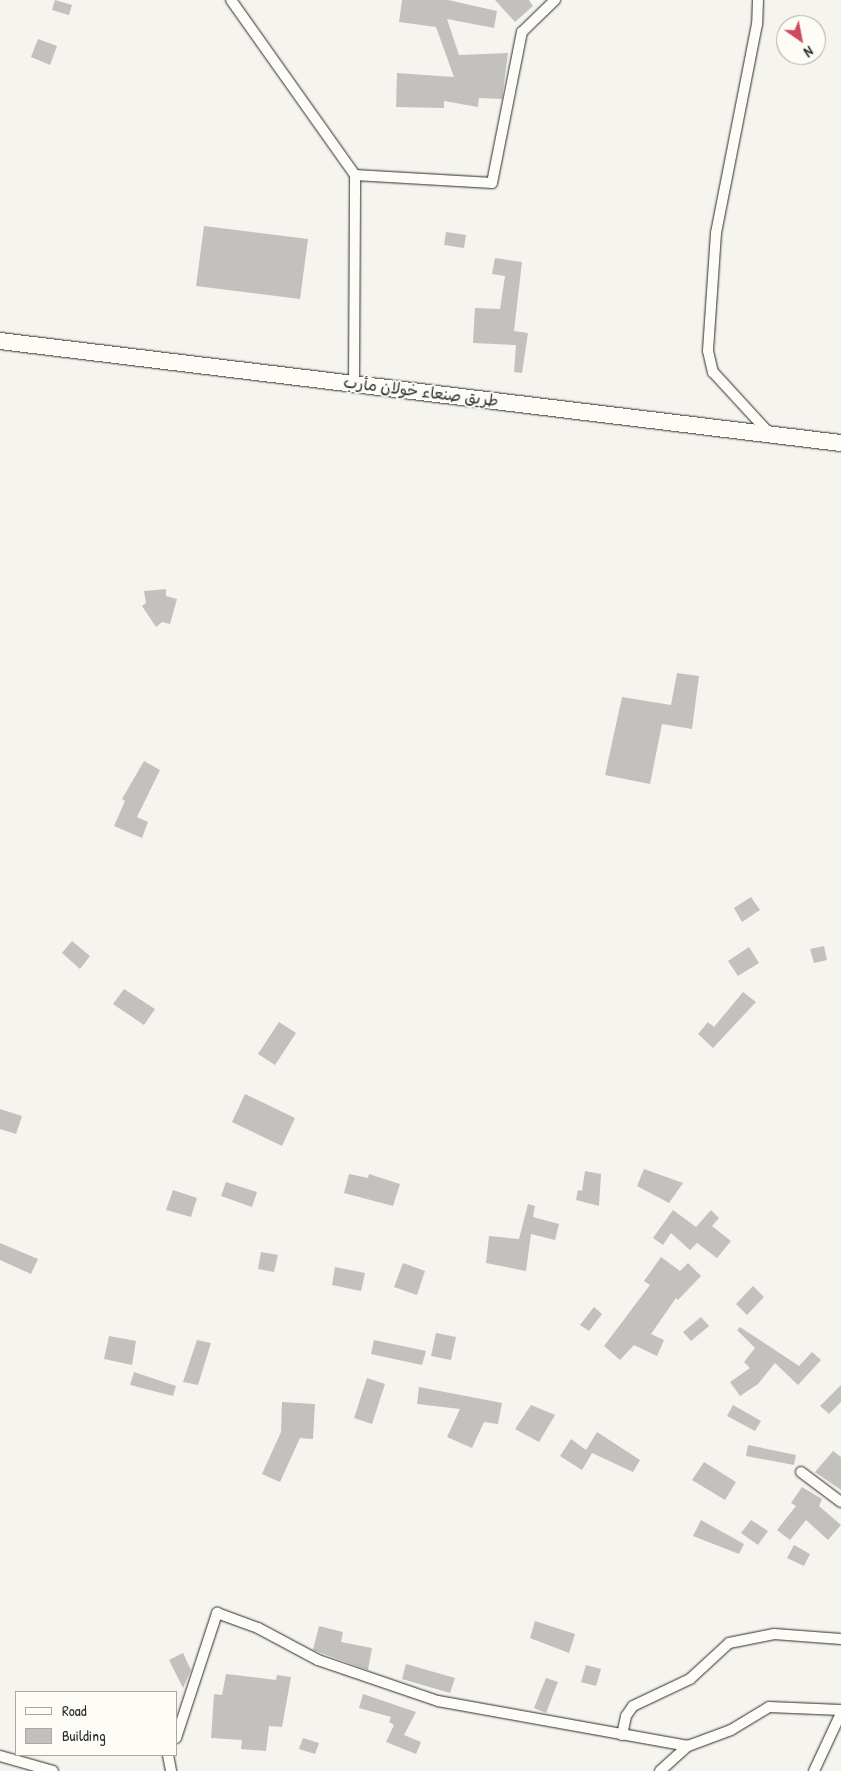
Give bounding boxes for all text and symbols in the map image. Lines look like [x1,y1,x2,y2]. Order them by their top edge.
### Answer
north arrow [776,15,826,65]
text: N [801,42,817,62]
street label: طريق صنعاء خولان مأرب [342,372,500,410]
legend [15,1691,178,1756]
text: Road [62,1700,87,1721]
text: Building [62,1725,106,1746]

